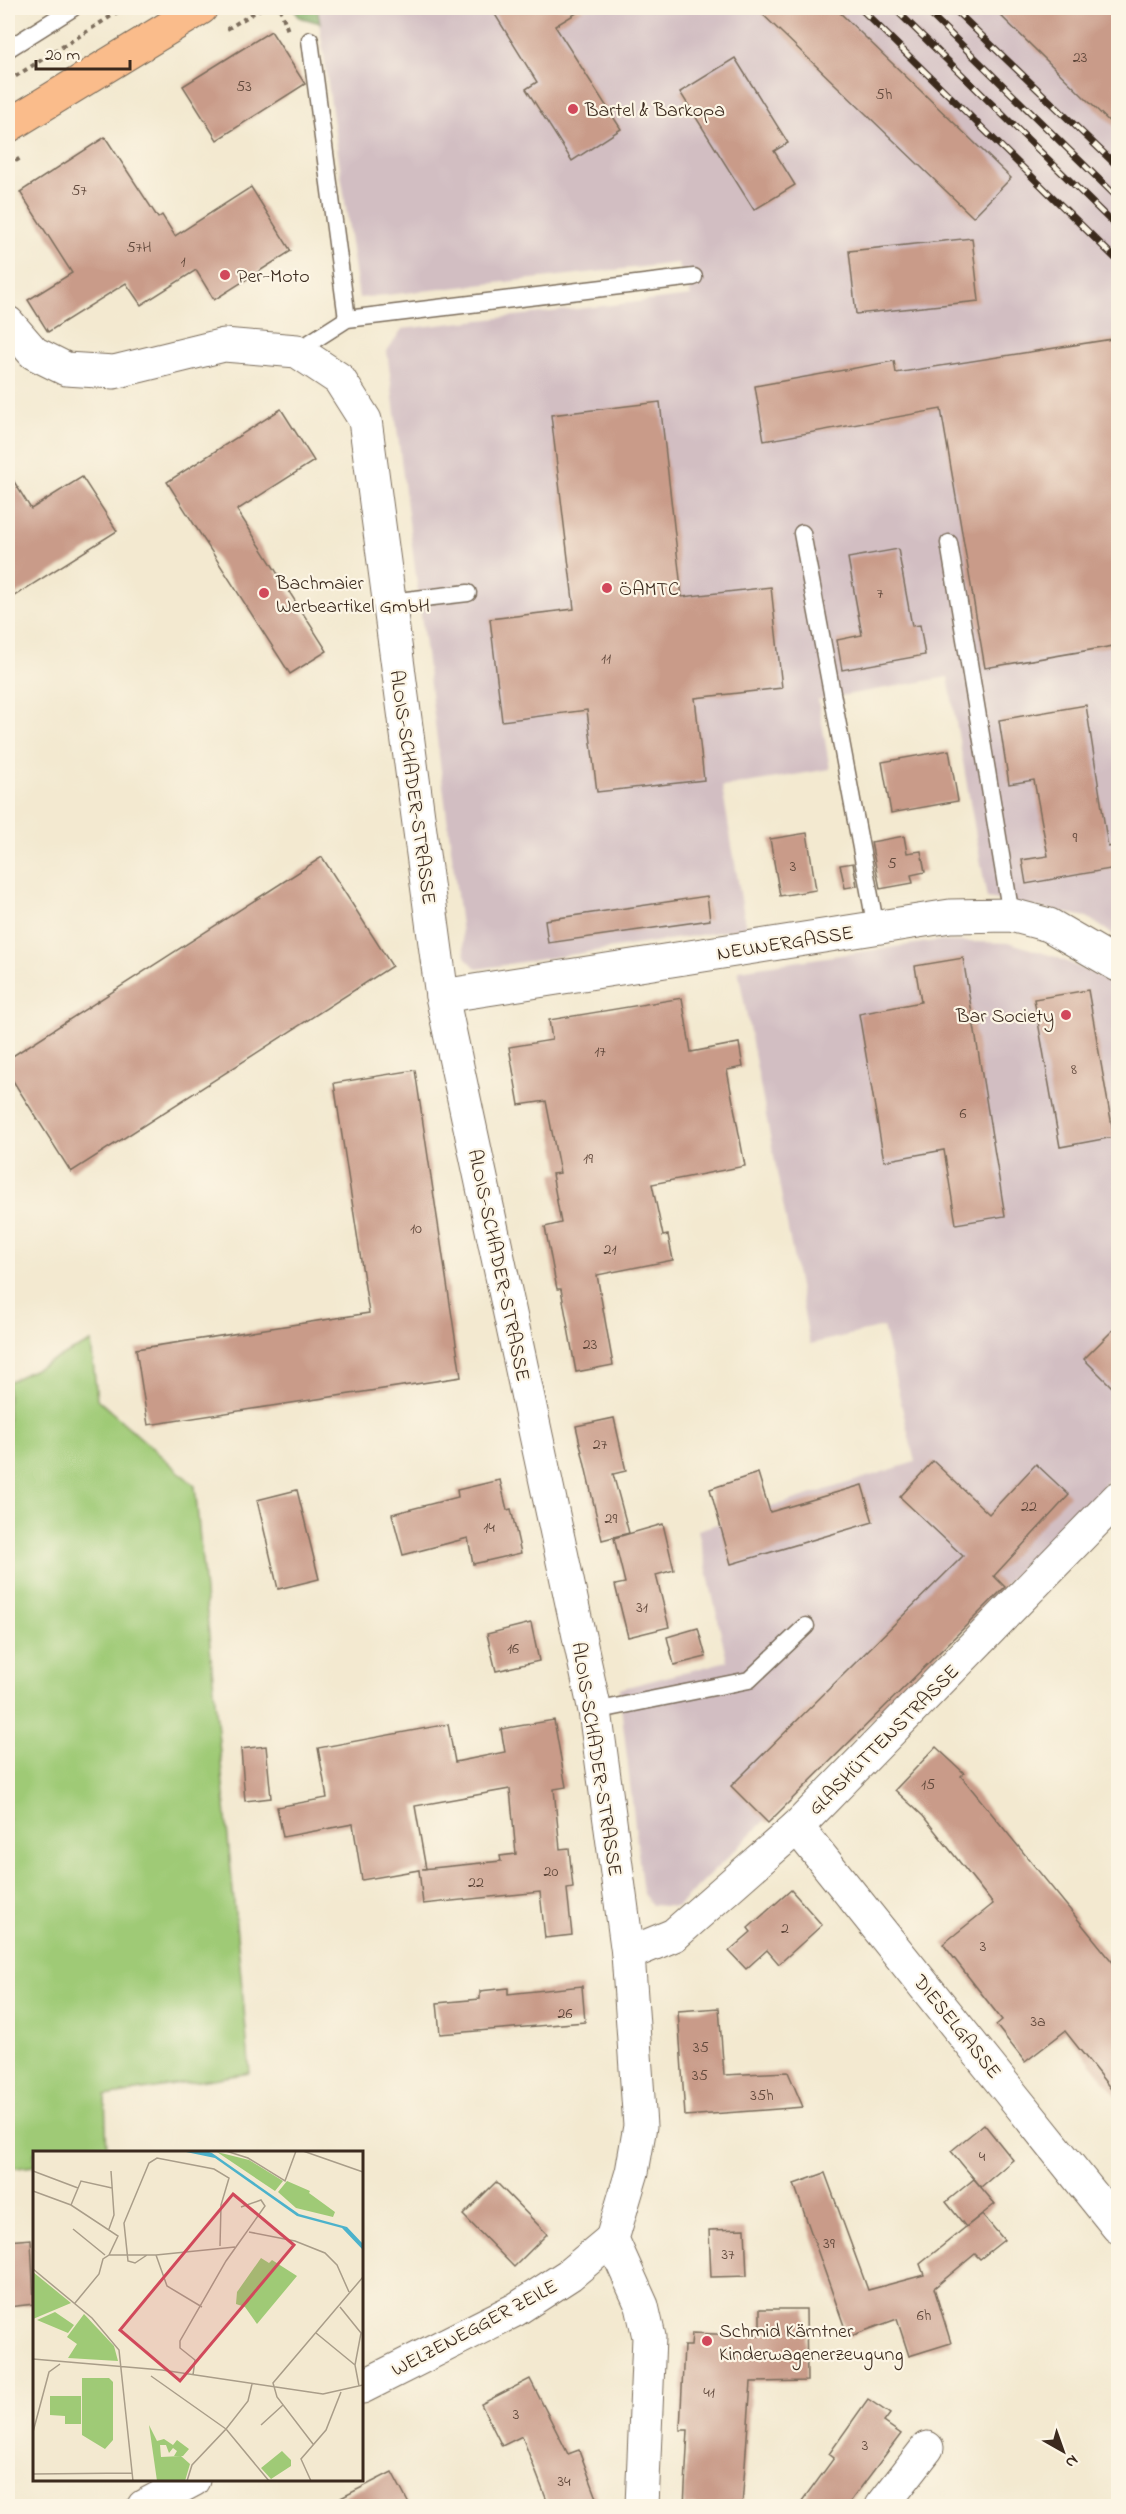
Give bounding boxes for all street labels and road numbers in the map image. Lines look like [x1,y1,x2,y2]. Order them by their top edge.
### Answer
street label: ALOIS-SCHADER-STRASSE [381,668,442,906]
street label: NEUNERGASSE [715,919,856,970]
street label: ALOIS-SCHADER-STRASSE [459,1147,536,1384]
street label: ALOIS-SCHADER-STRASSE [563,1640,628,1878]
street label: GLASHÜTTENSTRASSE [803,1659,967,1823]
street label: DIESELGASSE [904,1969,1007,2086]
street label: WELZENEGGER ZEILE [387,2273,563,2385]

